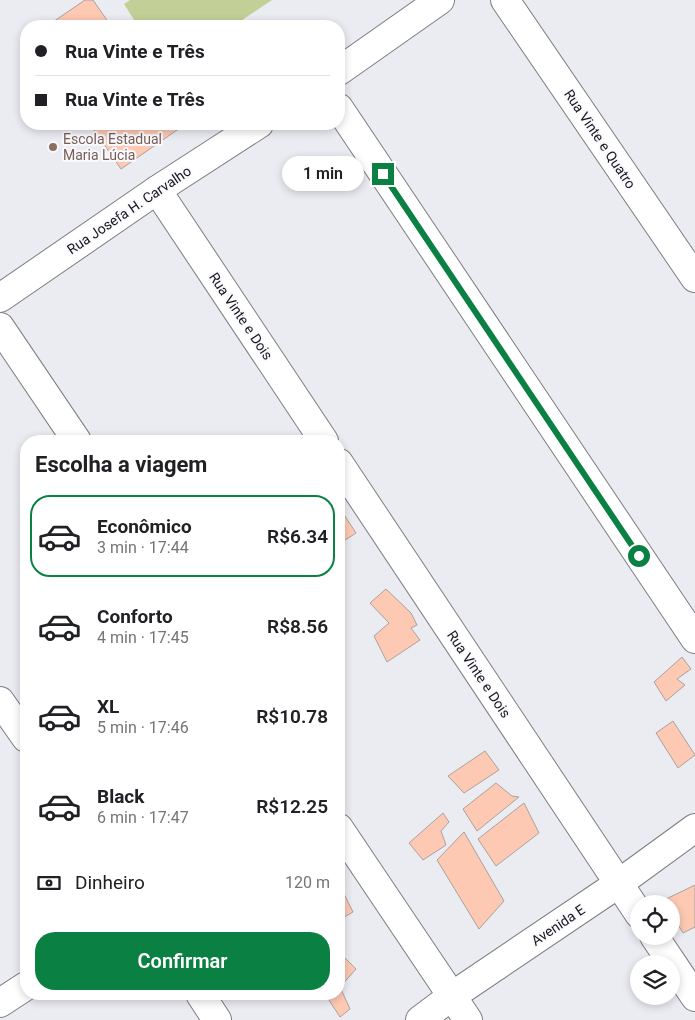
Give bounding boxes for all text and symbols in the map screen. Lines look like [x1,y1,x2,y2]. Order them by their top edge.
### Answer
text: Rua Vinte e Três [65,40,205,63]
street label: Rua Vinte e Quatro [561,86,639,192]
text: Rua Vinte e Três [65,88,205,111]
place label: Escola Estadual Maria Lúcia [63,131,162,163]
marker: Escola Estadual Maria Lúcia [47,141,59,153]
callout: 1 min [283,156,366,192]
street label: Rua Josefa H. Carvalho [64,163,194,257]
route end [372,163,394,185]
text: 1 min [303,164,343,183]
street label: Rua Vinte e Dois [206,269,276,363]
text: Escolha a viagem [35,452,207,477]
icon: car [37,514,82,559]
text: Econômico [97,515,192,538]
text: R$6.34 [267,525,328,548]
text: 3 min · 17:44 [97,538,189,557]
route start [628,545,650,567]
icon: car [37,604,82,649]
text: Conforto [97,605,173,628]
text: R$8.56 [267,615,328,638]
street label: Rua Vinte e Dois [444,627,514,721]
text: 4 min · 17:45 [97,628,189,647]
icon: car [37,694,82,739]
text: XL [97,695,119,718]
text: R$10.78 [256,705,328,728]
text: 5 min · 17:46 [97,718,189,737]
icon: car [37,784,82,829]
text: Black [97,785,144,808]
text: R$12.25 [256,795,328,818]
text: 6 min · 17:47 [97,808,189,827]
icon: cash [35,869,63,897]
text: Dinheiro [75,871,145,894]
text: 120 m [285,873,330,892]
map controls [630,895,680,1005]
button: locate [630,895,680,945]
street label: Avenida E [528,901,588,949]
button: Confirmar [35,932,330,990]
button: layers [630,955,680,1005]

